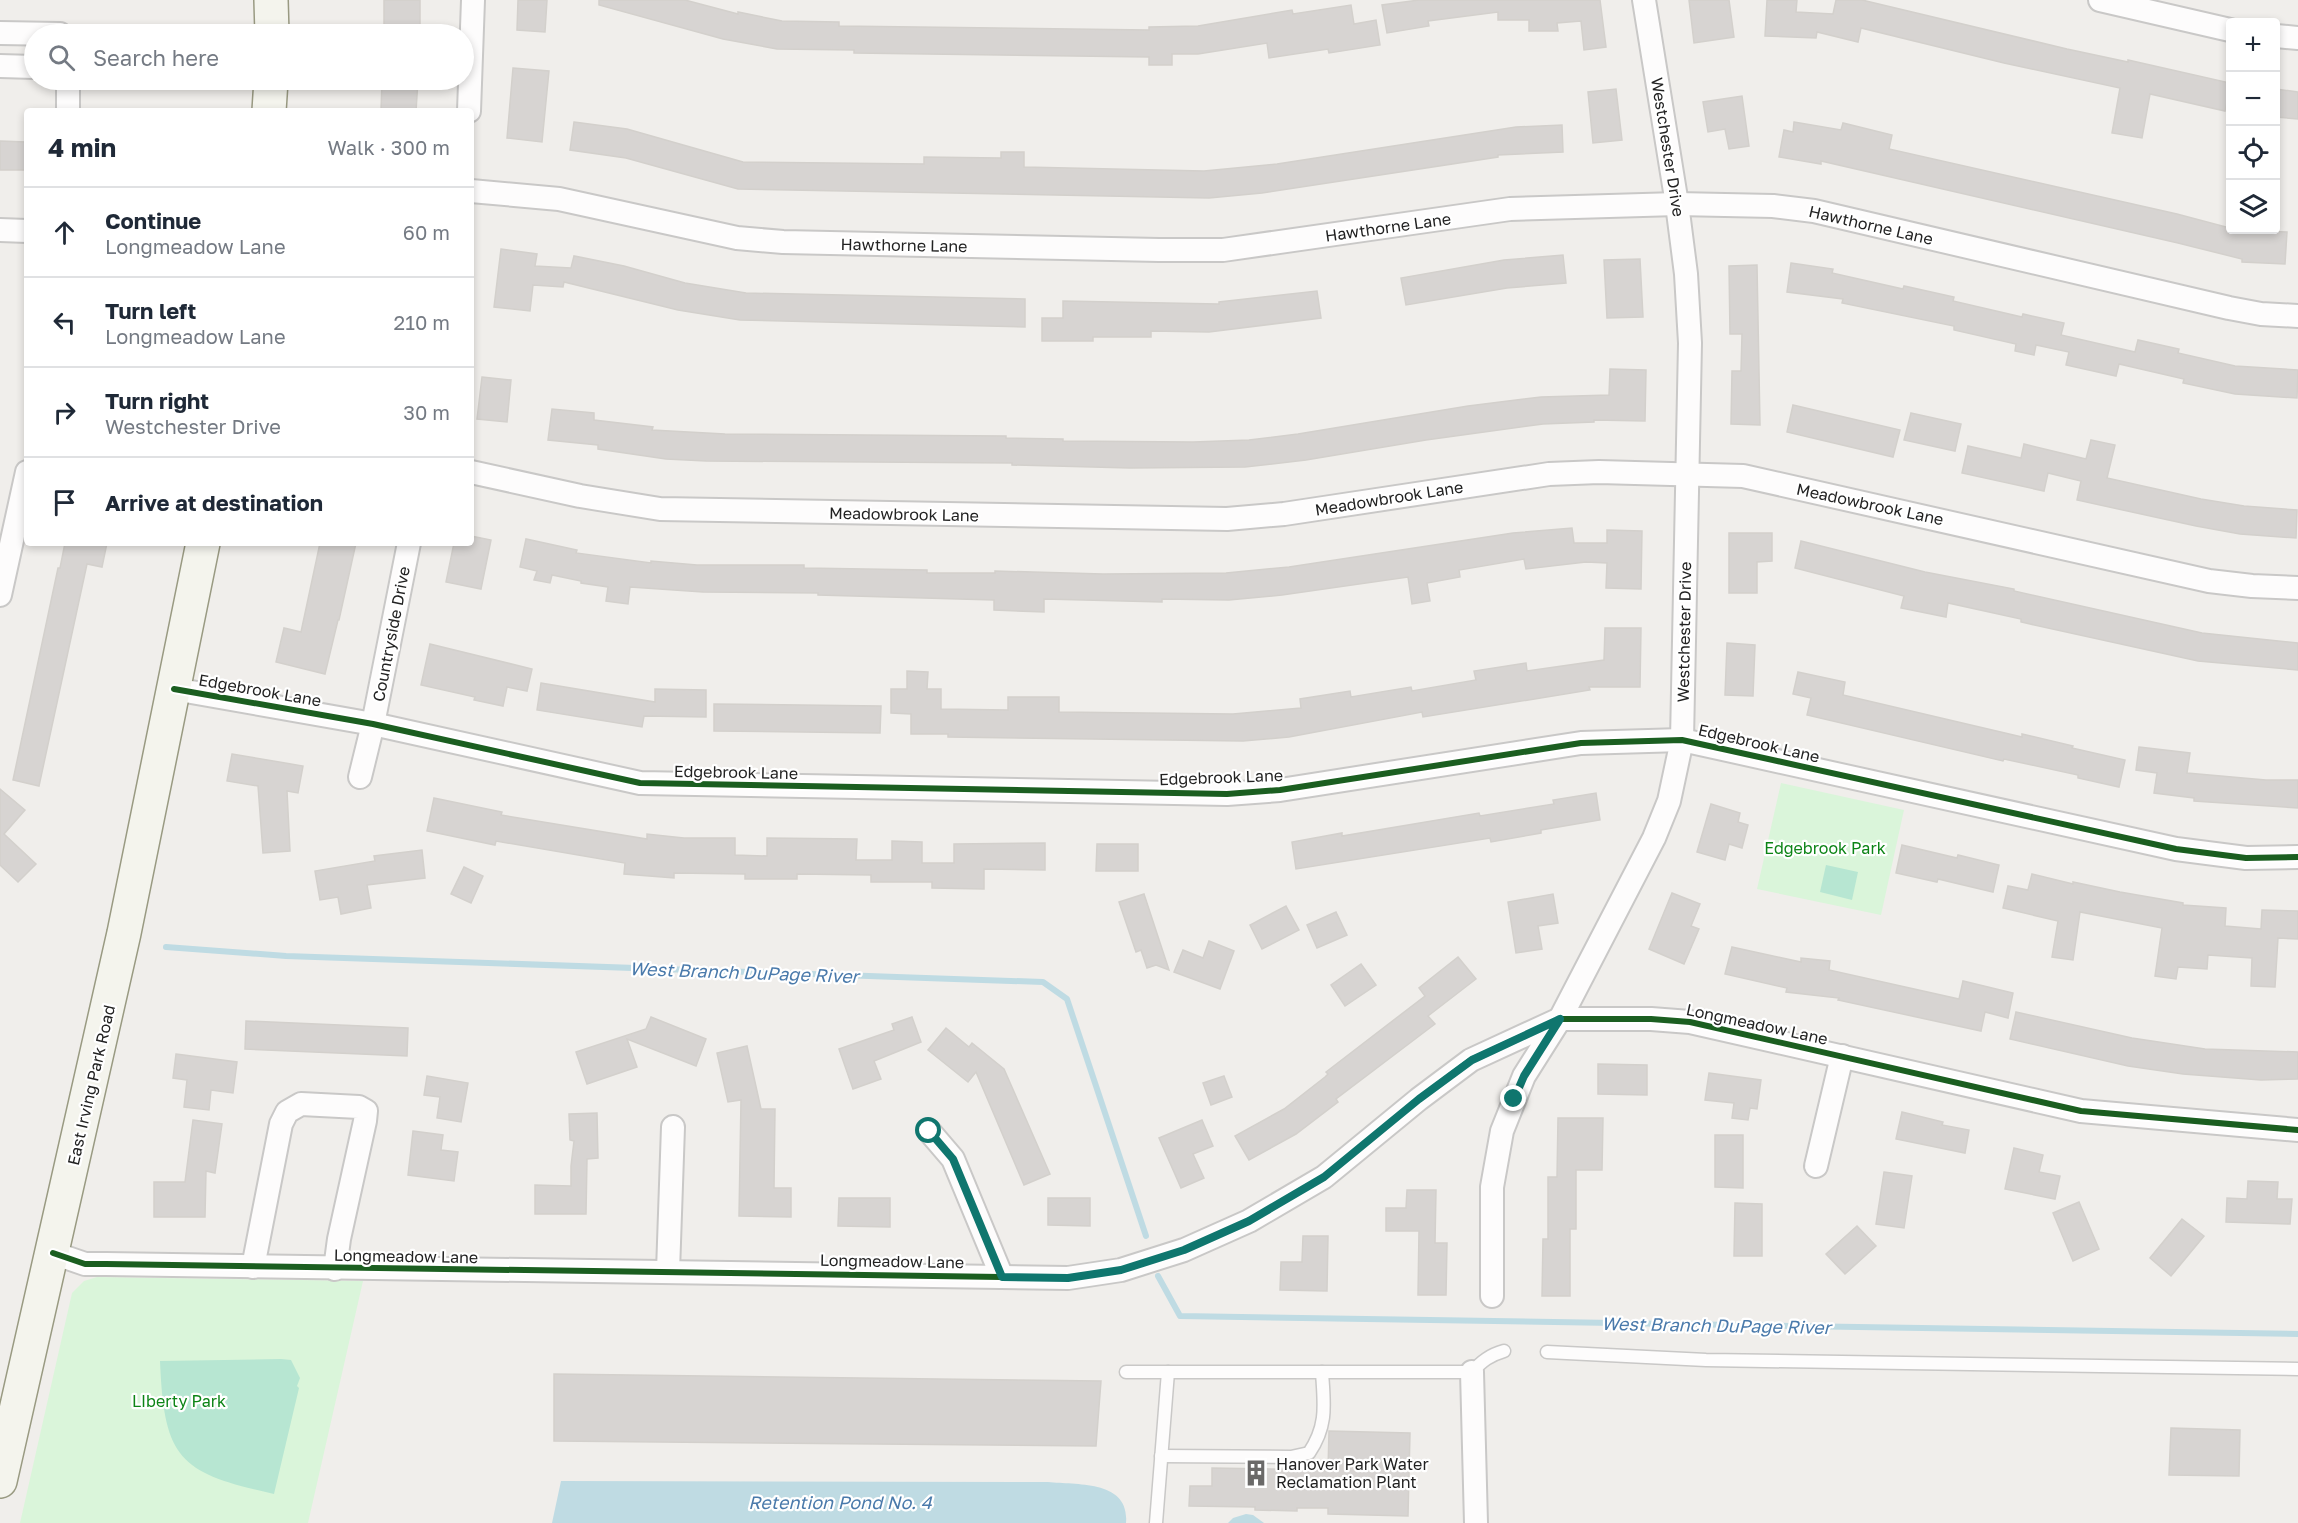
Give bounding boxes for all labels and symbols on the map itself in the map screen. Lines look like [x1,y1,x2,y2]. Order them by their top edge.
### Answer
street label: Westchester Drive [1647,76,1689,218]
street label: Hawthorne Lane [1807,201,1935,249]
street label: Hawthorne Lane [1324,208,1452,246]
street label: Hawthorne Lane [840,234,968,256]
street label: Meadowbrook Lane [1313,476,1465,520]
street label: Meadowbrook Lane [1795,479,1945,529]
street label: Meadowbrook Lane [829,503,979,525]
street label: Westchester Drive [1673,561,1695,703]
street label: Countryside Drive [368,565,414,703]
street label: Edgebrook Lane [197,669,323,711]
street label: Edgebrook Lane [1696,719,1822,767]
street label: Edgebrook Lane [674,761,798,783]
street label: Edgebrook Lane [1159,765,1283,789]
park label: Edgebrook Park [1764,838,1886,858]
water label: West Branch DuPage River [629,957,862,987]
street label: Longmeadow Lane [1684,999,1830,1049]
street label: East Irving Park Road [63,1003,119,1167]
route end [1500,1085,1526,1111]
route start [915,1117,941,1143]
street label: Longmeadow Lane [334,1245,478,1267]
street label: Longmeadow Lane [820,1250,964,1272]
water label: West Branch DuPage River [1601,1312,1834,1338]
park label: LIberty Park [132,1391,226,1411]
place label: Hanover Park Water Reclamation Plant [1276,1454,1429,1492]
building icon: Hanover Park Water Reclamation Plant [1241,1458,1271,1488]
water label: Retention Pond No. 4 [748,1491,933,1513]

